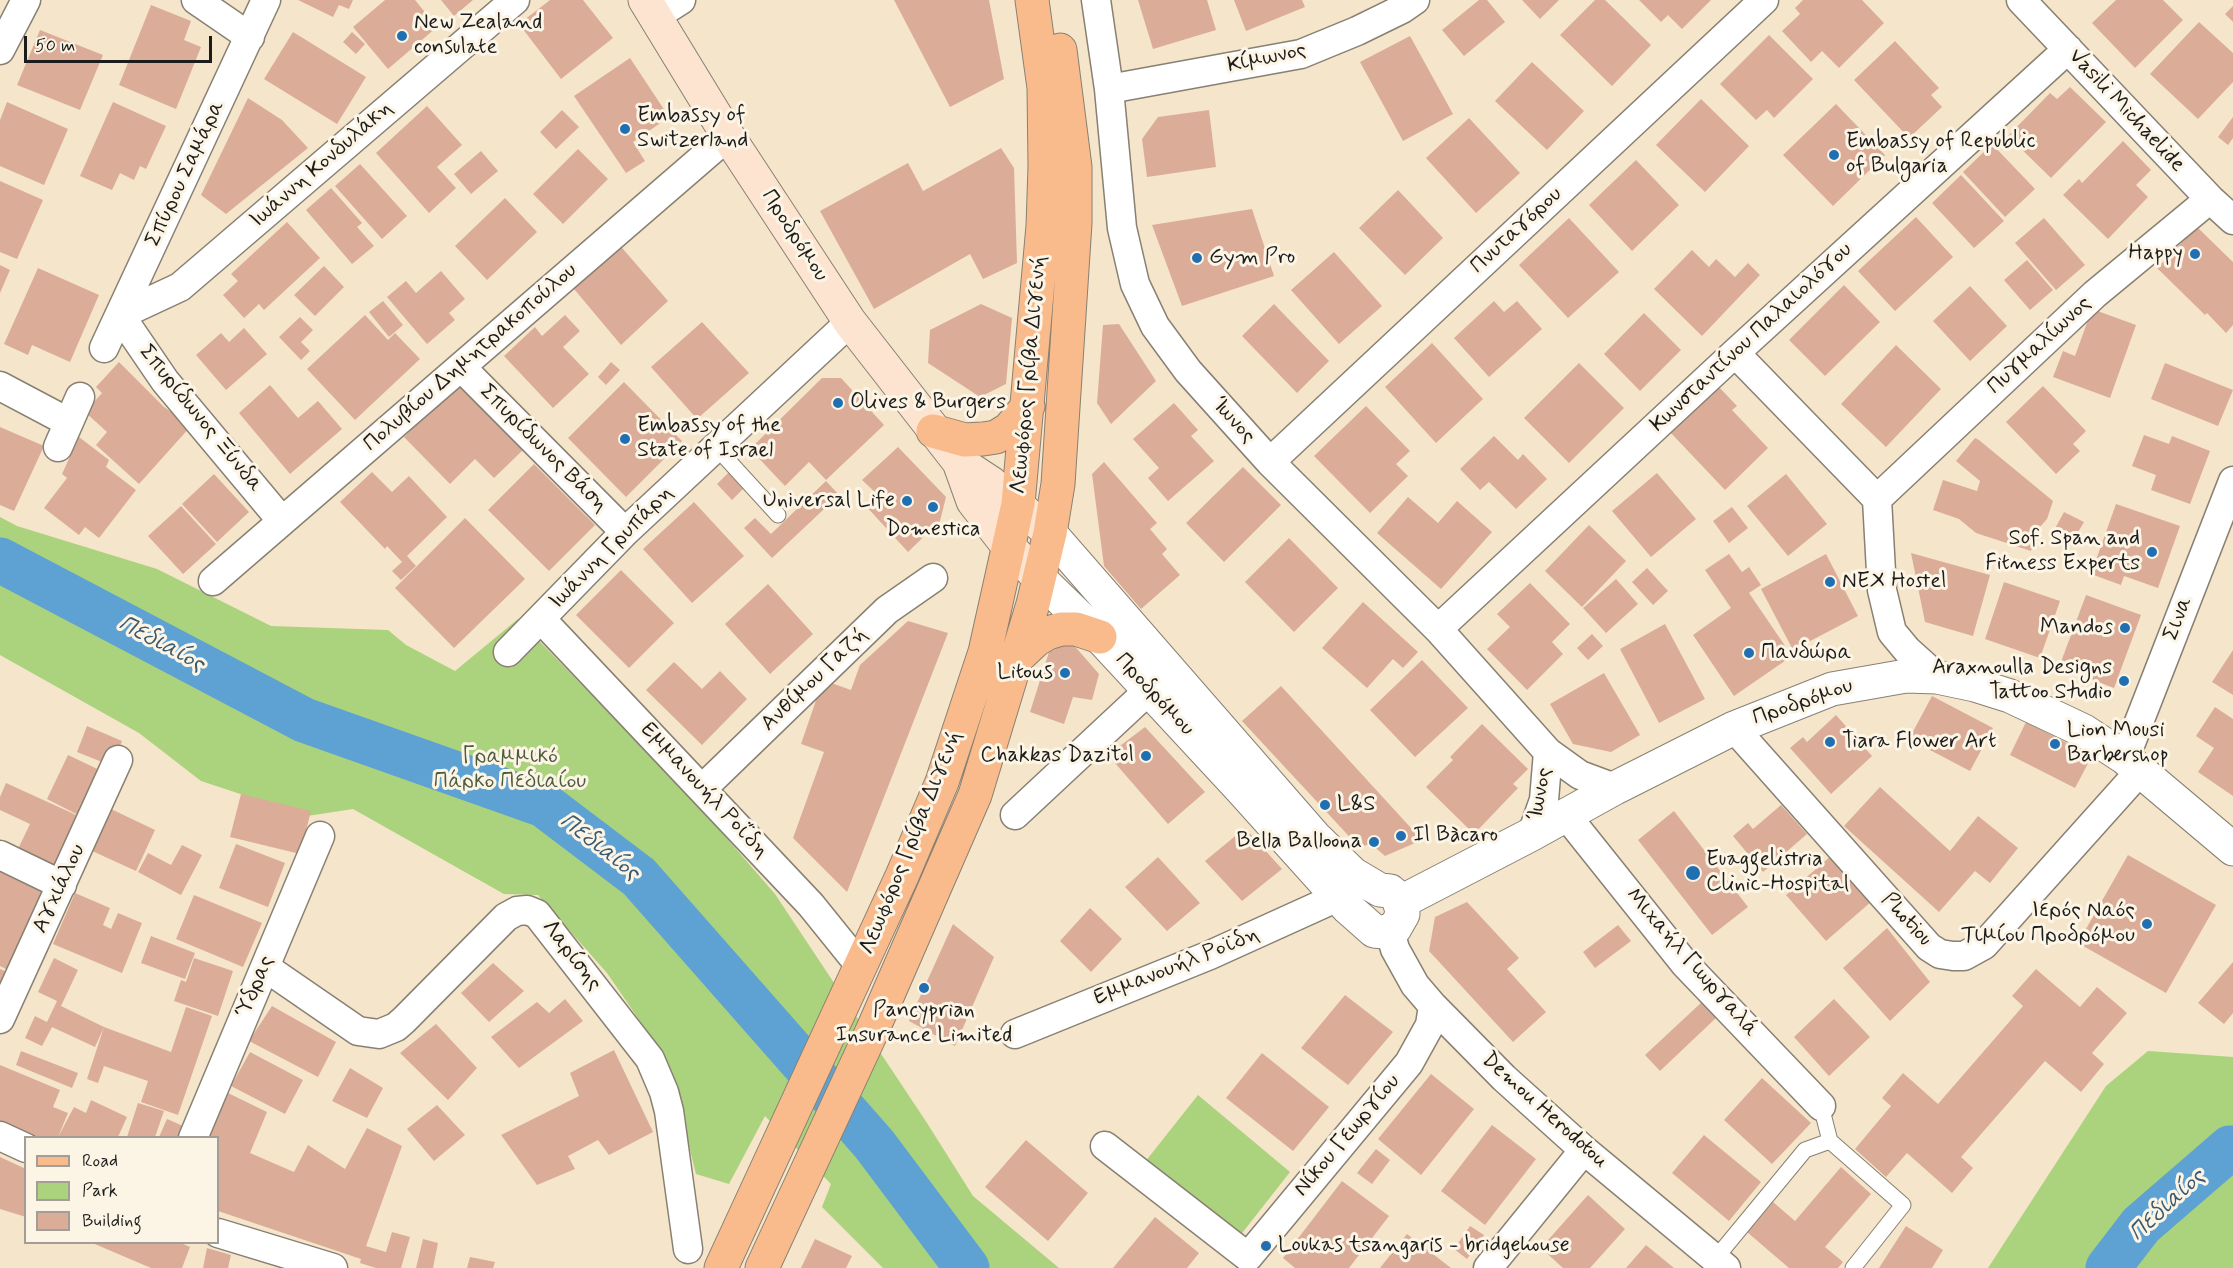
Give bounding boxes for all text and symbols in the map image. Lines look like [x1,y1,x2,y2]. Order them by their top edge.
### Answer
place label: New Zealand consulate [414,10,542,62]
scale bar [27,24,214,62]
marker: New Zealand consulate [395,29,409,43]
text: 50 m [35,34,75,58]
street label: Κίμωνος [1225,38,1309,80]
street label: Vasili Michaelide [2062,44,2190,178]
street label: Ιωάννη Κονδυλάκη [245,96,399,234]
street label: Σπύρου Σαμάρα [141,97,231,251]
place label: Embassy of Switzerland [637,103,748,154]
marker: Embassy of Switzerland [618,122,632,136]
place label: Embassy of Republic of Bulgaria [1846,129,2035,180]
marker: Embassy of Republic of Bulgaria [1827,148,1841,162]
street label: Πνυταγόρου [1466,182,1568,280]
street label: Προδρόμου [755,185,833,287]
street label: Κωνσταντίνου Παλαιολόγου [1646,237,1858,439]
place label: Happy [2129,241,2183,267]
place label: Gym Pro [1209,245,1295,271]
marker: Happy [2188,247,2202,261]
marker: Gym Pro [1190,251,1204,265]
street label: Λεωφόρος Γρίβα Διγενή [1006,255,1054,495]
street label: Πολυβίου Δημητρακοπούλου [359,258,583,458]
street label: Πυγμαλίωνος [1983,291,2097,401]
street label: Σπυρίδωνος Ξύνδα [132,340,268,498]
street label: Σπυρίδωνος Βάση [473,379,613,519]
place label: Olives & Burgers [850,390,1006,416]
street label: Ίωνος [1205,392,1261,450]
marker: Olives & Burgers [831,396,845,410]
place label: Embassy of the State of Israel [637,413,781,464]
marker: Embassy of the State of Israel [618,432,632,446]
street label: Ιωάννη Γρυπάρη [544,480,680,616]
place label: Universal Life [763,488,895,514]
marker: Universal Life [900,494,914,508]
marker: Domestica [926,500,940,514]
place label: Domestica [885,517,981,543]
place label: Sof. Span and Fitness Experts [1985,526,2140,578]
marker: Sof. Span and Fitness Experts [2145,545,2159,559]
place label: NEX Hostel [1842,569,1947,595]
marker: NEX Hostel [1823,575,1837,589]
street label: Σινα [2159,593,2199,645]
water label: Πεδιαίος [113,610,209,680]
place label: Mandos [2040,615,2113,641]
marker: Mandos [2118,621,2132,635]
street label: Ανθίμου Γαζή [756,622,874,738]
place label: Πανδώρα [1761,640,1851,666]
marker: Πανδώρα [1742,646,1756,660]
street label: Προδρόμου [1109,648,1199,742]
place label: Araxnoulla Designs Tattoo Studio [1932,655,2112,706]
place label: Litous [997,660,1053,686]
marker: Litous [1058,666,1072,680]
street label: Προδρόμου [1749,674,1857,732]
marker: Araxnoulla Designs Tattoo Studio [2117,674,2131,688]
street label: Εμμανουήλ Ροΐδη [634,718,774,864]
place label: Lion Mousi Barbershop [2067,718,2169,770]
street label: Λεωφόρος Γρίβα Διγενή [855,727,969,959]
place label: Tiara Flower Art [1842,729,1996,755]
marker: Tiara Flower Art [1823,735,1837,749]
marker: Lion Mousi Barbershop [2048,737,2062,751]
place label: Chakkas Dazitol [980,743,1134,769]
park label: Γραμμικό Πάρκο Πεδιαίου [434,744,586,796]
marker: Chakkas Dazitol [1139,749,1153,763]
street label: Ίωνος [1523,765,1559,823]
place label: L&S [1337,792,1375,818]
marker: L&S [1318,798,1332,812]
water label: Πεδιαίος [553,808,645,888]
place label: Il Bàcaro [1413,823,1498,849]
place label: Bella Balloona [1237,829,1362,855]
marker: Il Bàcaro [1394,829,1408,843]
marker: Bella Balloona [1367,835,1381,849]
street label: Αγχιάλου [28,840,92,938]
place label: Euaggelistria Clinic-Hospital [1706,847,1849,898]
marker: Euaggelistria Clinic-Hospital [1684,864,1702,882]
street label: Μιχαήλ Γιωργαλά [1619,883,1763,1043]
street label: Photiou [1875,888,1937,952]
place label: Ιερός Ναός Τιμίου Προδρόμου [1961,898,2135,950]
street label: Λαρίσης [535,915,607,997]
marker: Ιερός Ναός Τιμίου Προδρόμου [2140,917,2154,931]
street label: Εμμανουήλ Ροϊδη [1090,922,1264,1012]
street label: Ύδρας [231,952,281,1022]
marker: Pancyprian Insurance Limited [917,981,931,995]
place label: Pancyprian Insurance Limited [836,998,1012,1050]
street label: Demou Herodotou [1475,1047,1613,1175]
street label: Νίκου Γεωργίου [1289,1069,1407,1203]
legend [24,1136,219,1244]
text: Road [82,1149,118,1173]
water label: Πεδιαίος [2124,1164,2212,1248]
text: Park [82,1179,118,1203]
text: Building [82,1209,142,1233]
place label: Loukas tsangaris - bridgehouse [1278,1233,1570,1259]
marker: Loukas tsangaris - bridgehouse [1259,1239,1273,1253]

